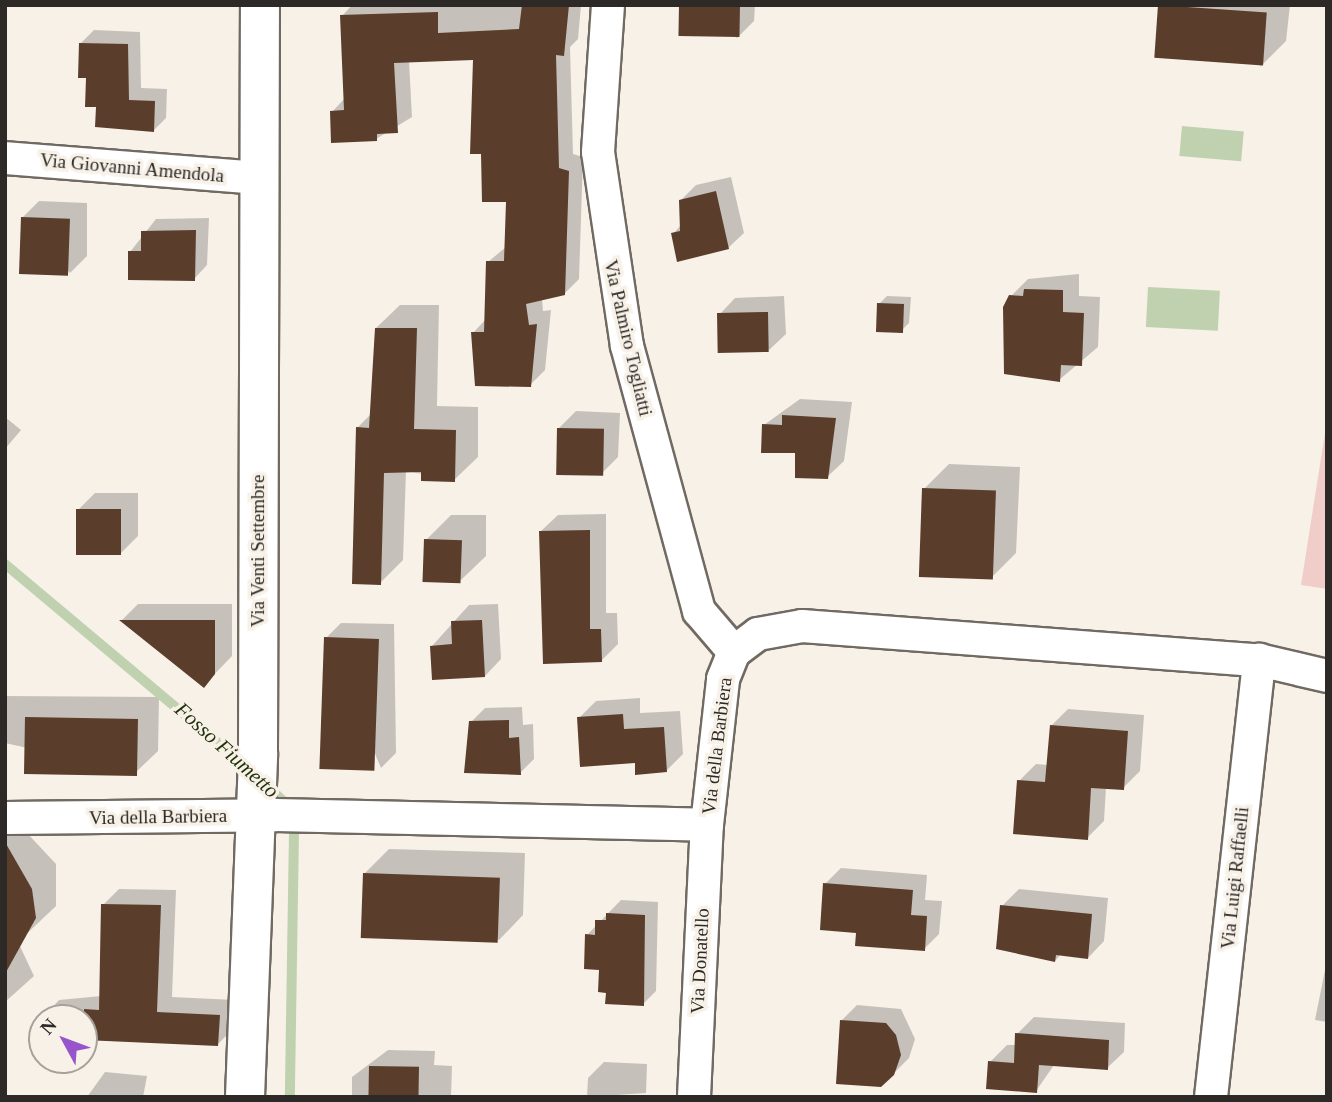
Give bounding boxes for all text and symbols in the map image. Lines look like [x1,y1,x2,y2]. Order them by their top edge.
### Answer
street label: Via Giovanni Amendola [39,149,225,187]
street label: Via Palmiro Togliatti [599,257,657,419]
street label: Via Venti Settembre [247,475,269,627]
street label: Via della Barbiera [697,676,737,816]
water label: Fosso Fiumetto [170,697,284,803]
street label: Via della Barbiera [89,804,227,830]
street label: Via Luigi Raffaelli [1216,806,1254,950]
street label: Via Donatello [686,907,714,1015]
north arrow [28,1004,98,1074]
text: N [36,1014,61,1038]

